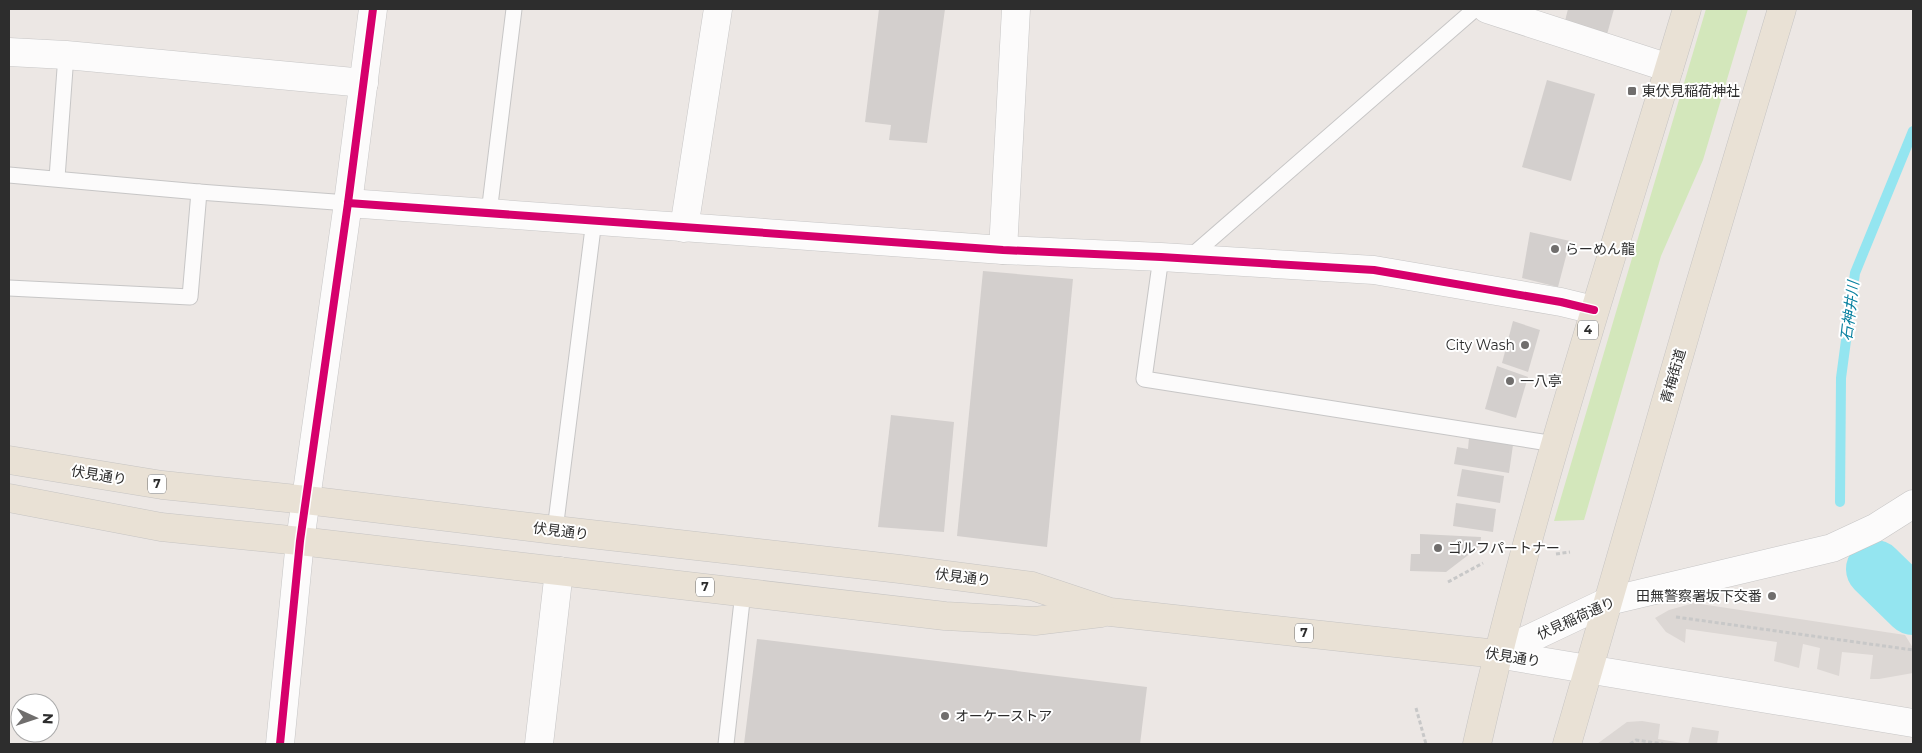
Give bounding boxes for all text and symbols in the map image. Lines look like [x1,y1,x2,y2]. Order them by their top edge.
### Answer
place label: 東伏見稲荷神社 [1642,82,1740,100]
marker: 東伏見稲荷神社 [1626,85,1638,97]
place label: らーめん龍 [1565,240,1635,258]
marker: らーめん龍 [1549,243,1561,255]
water label: 石神井川 [1836,278,1863,342]
road number: 4 [1578,320,1598,340]
place label: City Wash [1446,336,1515,354]
marker: City Wash [1519,339,1531,351]
street label: 青梅街道 [1657,347,1689,405]
place label: 一八亭 [1520,372,1562,390]
marker: 一八亭 [1504,375,1516,387]
street label: 伏見通り [70,462,128,488]
road number: 7 [148,474,166,494]
street label: 伏見通り [532,519,590,543]
place label: ゴルフパートナー [1448,539,1560,557]
marker: ゴルフパートナー [1432,542,1444,554]
street label: 伏見通り [934,565,992,589]
road number: 7 [696,578,714,596]
place label: 田無警察署坂下交番 [1636,587,1762,605]
marker: 田無警察署坂下交番 [1766,590,1778,602]
street label: 伏見稲荷通り [1534,593,1618,643]
road number: 7 [1295,624,1313,642]
street label: 伏見通り [1484,644,1542,670]
north arrow [10,693,60,743]
place label: オーケーストア [955,707,1052,725]
marker: オーケーストア [939,710,951,722]
text: N [39,713,57,725]

